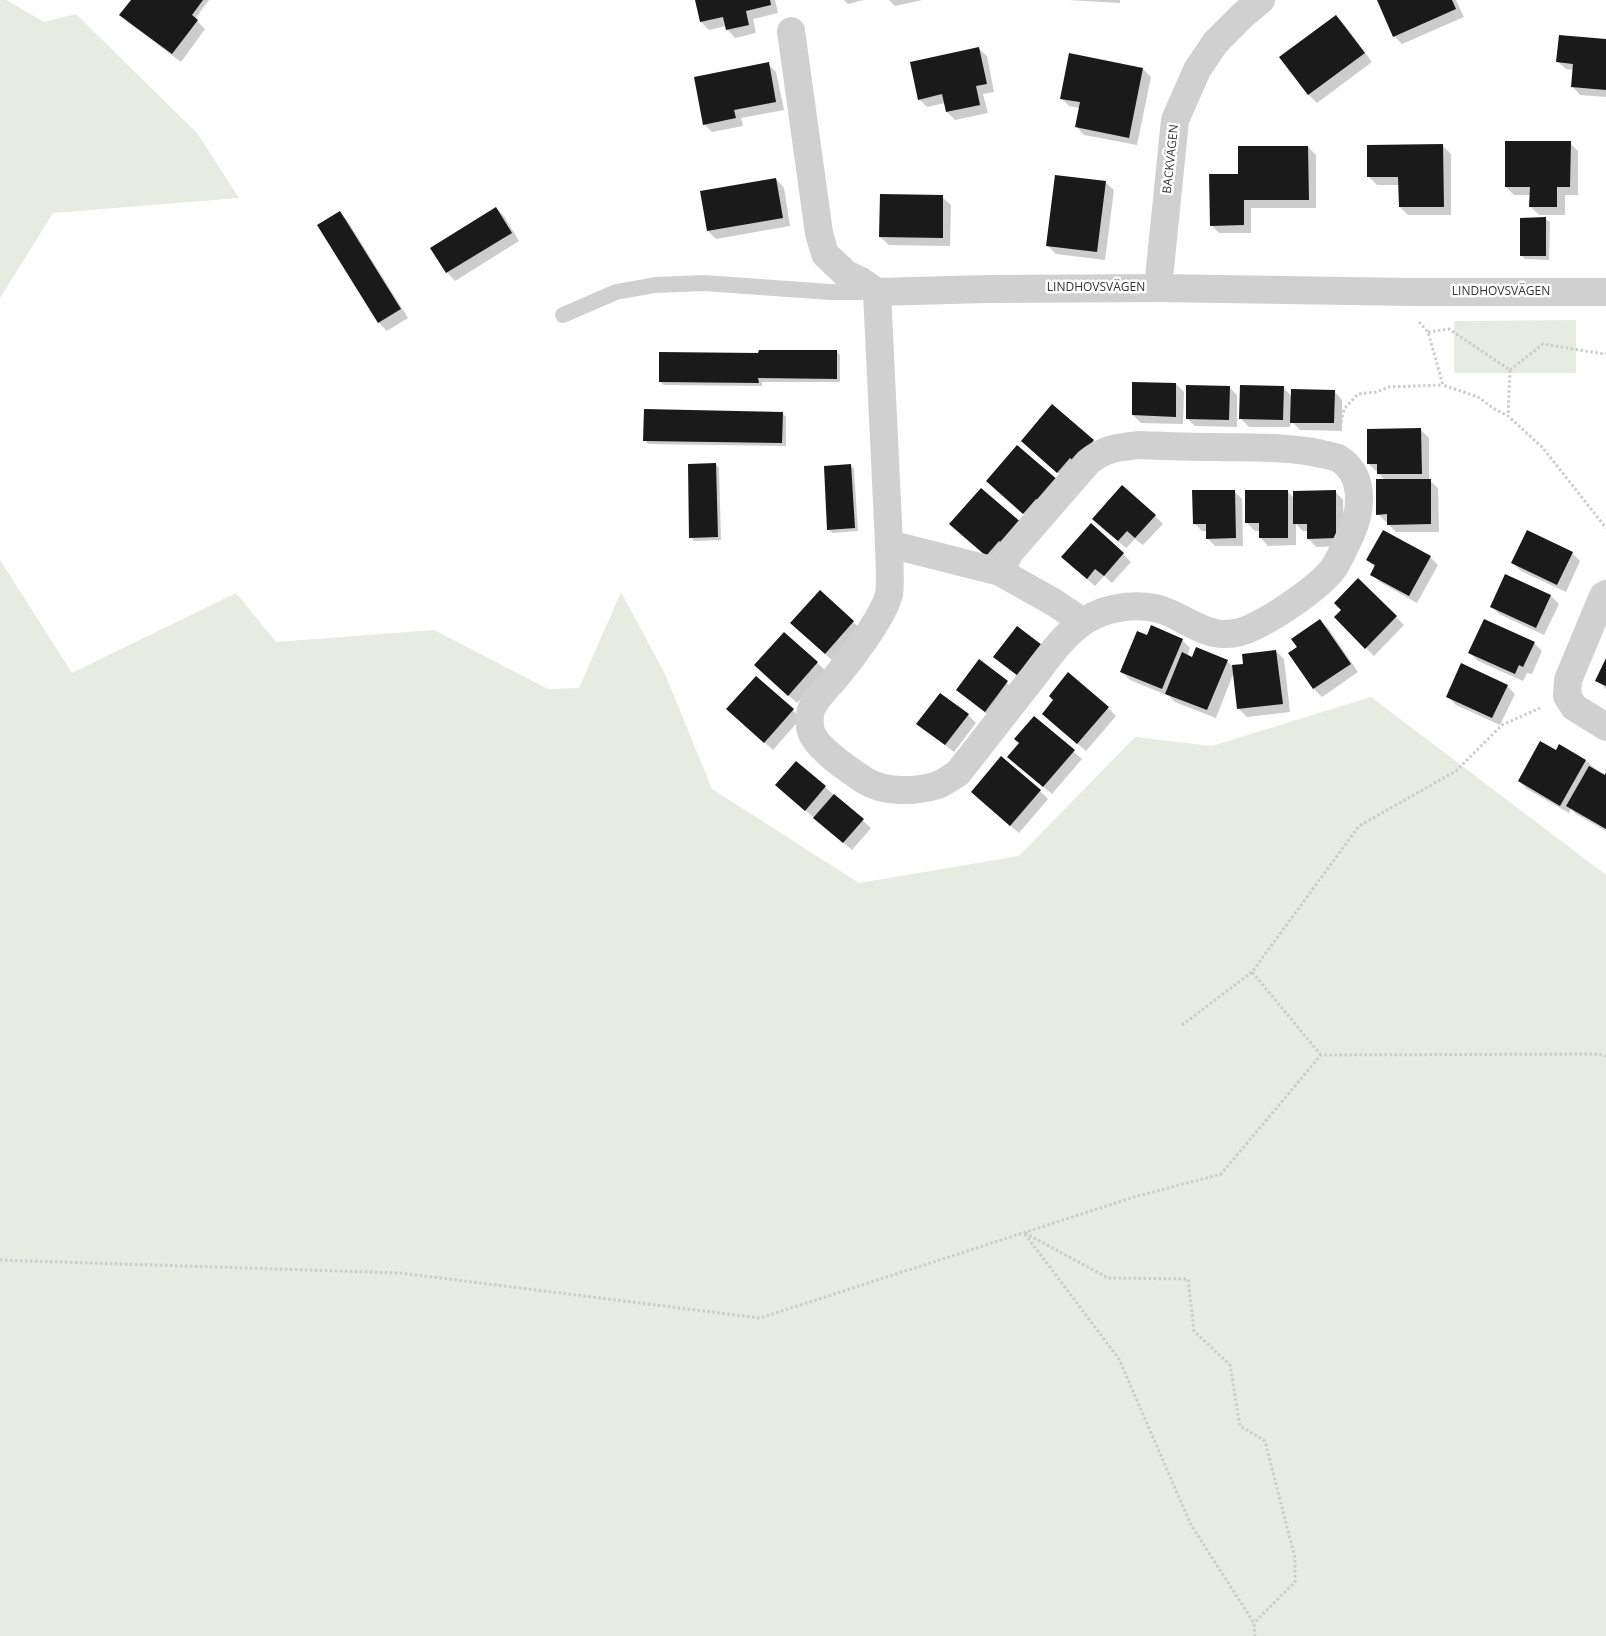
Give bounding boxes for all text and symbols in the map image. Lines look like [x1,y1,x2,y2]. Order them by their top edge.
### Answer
street label: BACKVÄGEN [1160,124,1182,194]
street label: LINDHOVSVÄGEN [1047,281,1145,295]
street label: LINDHOVSVÄGEN [1452,285,1550,299]

